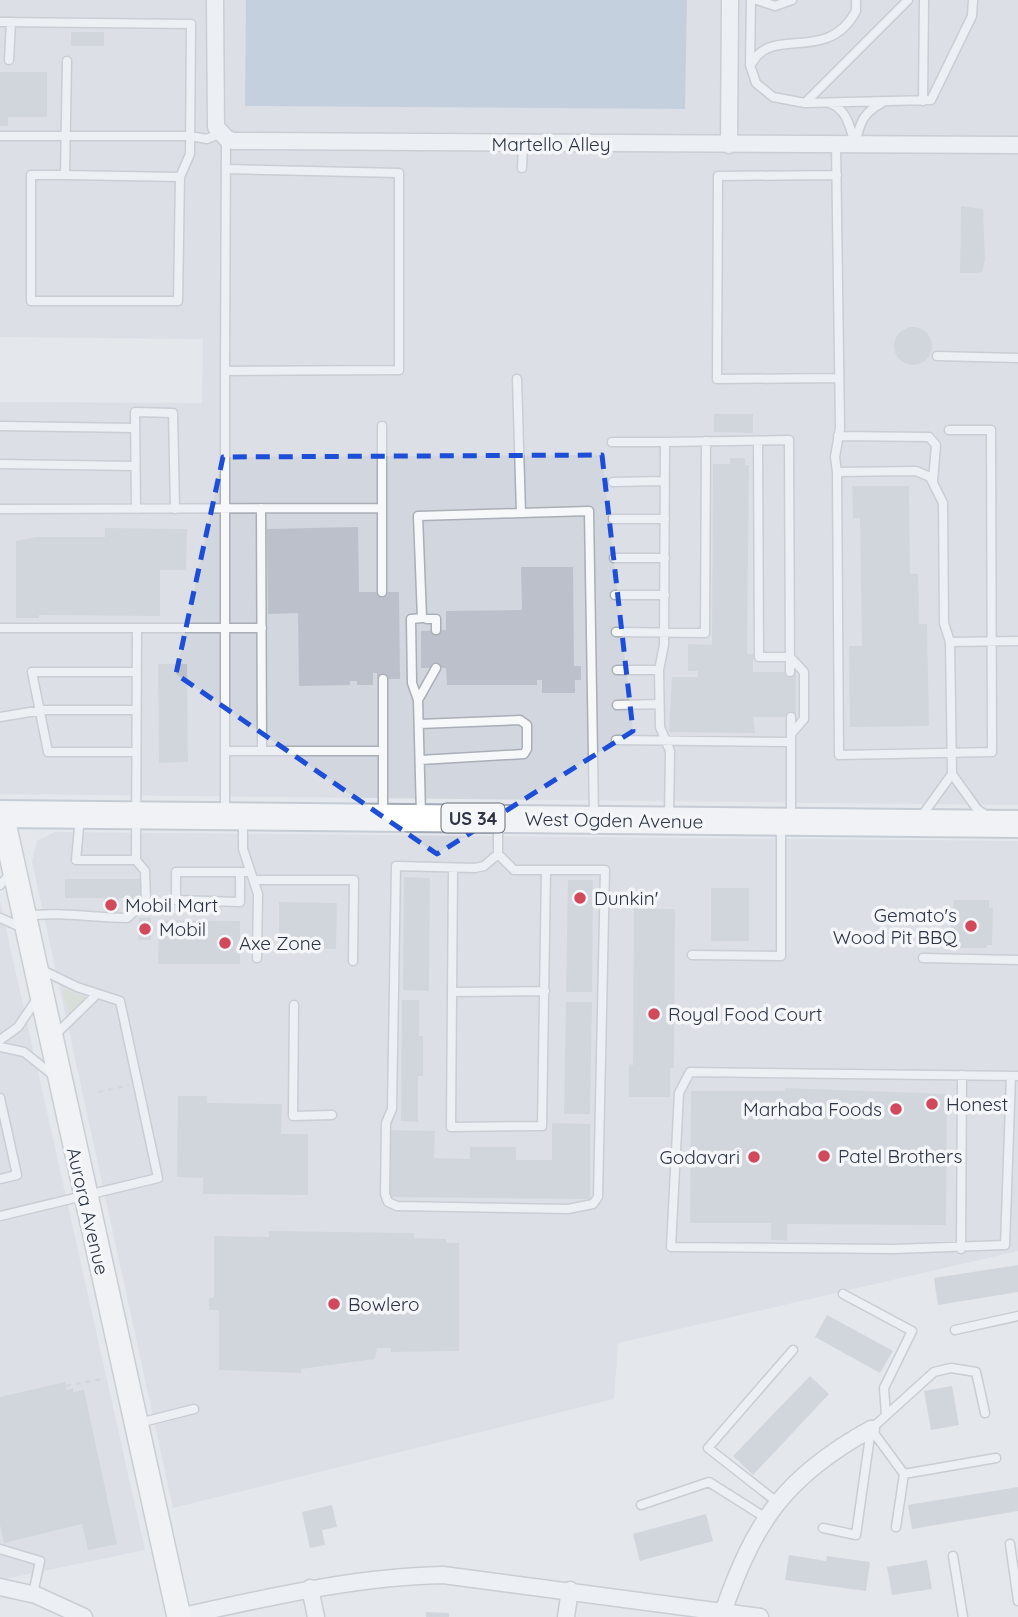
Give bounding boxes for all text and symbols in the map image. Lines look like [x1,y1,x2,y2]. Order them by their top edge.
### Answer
street label: Martello Alley [491,132,611,156]
road number: US 34 [442,804,504,832]
street label: West Ogden Avenue [524,806,704,834]
place label: Dunkin' [594,886,658,910]
marker: Dunkin' [572,890,588,906]
place label: Mobil Mart [125,893,218,917]
marker: Mobil Mart [103,897,119,913]
place label: Gemato's Wood Pit BBQ [833,903,958,949]
place label: Mobil [159,917,206,941]
marker: Gemato's Wood Pit BBQ [963,918,979,934]
marker: Mobil [137,921,153,937]
place label: Axe Zone [239,931,322,955]
marker: Axe Zone [217,935,233,951]
place label: Royal Food Court [668,1002,823,1026]
marker: Royal Food Court [646,1006,662,1022]
place label: Honest [946,1092,1008,1116]
marker: Honest [924,1096,940,1112]
place label: Marhaba Foods [743,1097,882,1121]
marker: Marhaba Foods [888,1101,904,1117]
place label: Patel Brothers [838,1144,962,1168]
street label: Aurora Avenue [62,1145,114,1277]
place label: Godavari [660,1145,740,1169]
marker: Patel Brothers [816,1148,832,1164]
marker: Godavari [746,1149,762,1165]
place label: Bowlero [348,1292,419,1316]
marker: Bowlero [326,1296,342,1312]

